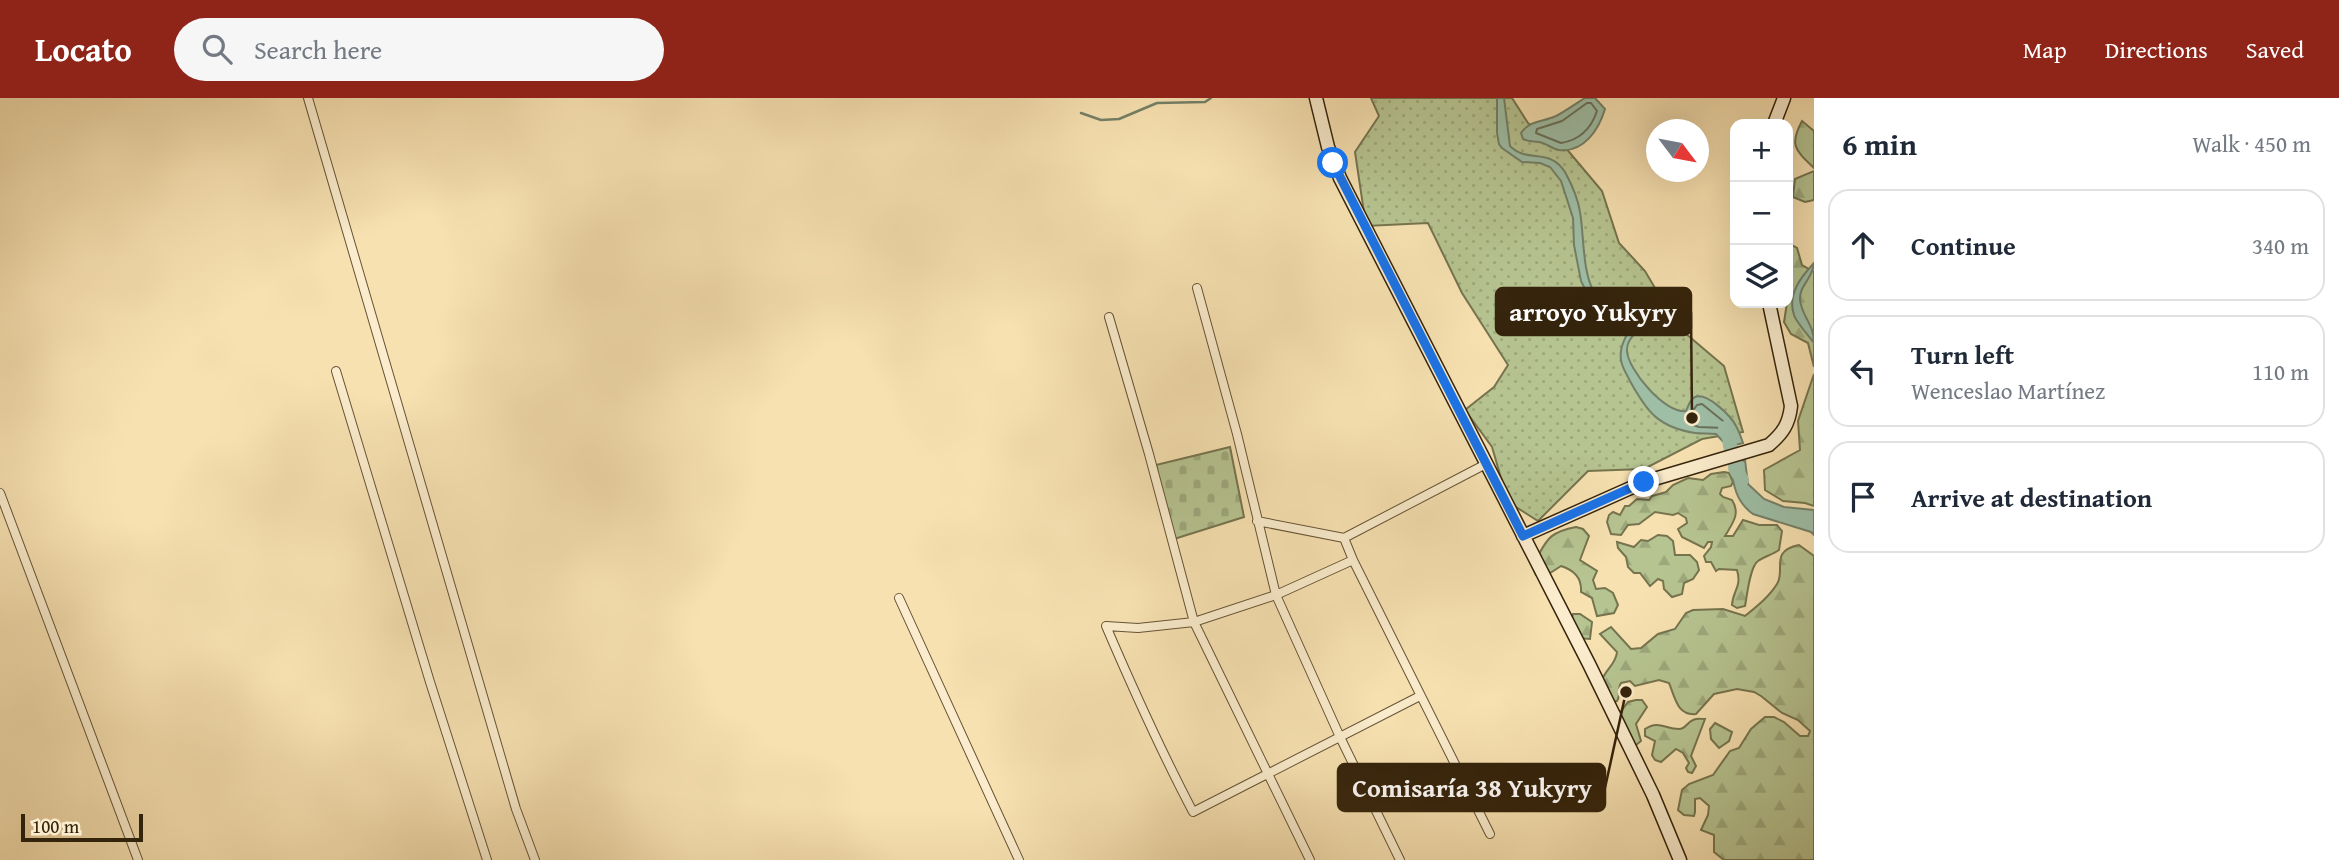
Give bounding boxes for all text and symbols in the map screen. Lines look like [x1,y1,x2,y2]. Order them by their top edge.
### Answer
search box [174,18,664,81]
text: Locato [35,25,132,73]
icon: search [198,30,236,68]
text: Search here [254,30,382,69]
text: Map [2023,32,2067,67]
text: Directions [2105,32,2208,67]
text: Saved [2246,32,2304,67]
north arrow [1646,119,1709,182]
map controls [1730,119,1793,308]
button: + [1730,119,1793,182]
text: 6 min [1842,122,1917,166]
text: Walk · 450 m [2192,127,2311,160]
route start [1317,147,1348,178]
button: − [1730,182,1793,245]
icon: ahead [1844,226,1882,264]
text: Continue [1911,226,2016,265]
text: 340 m [2252,229,2309,262]
button: layers [1730,245,1793,308]
callout: arroyo Yukyry [1496,288,1691,335]
text: arroyo Yukyry [1509,292,1677,331]
text: Turn left [1911,335,2014,374]
icon: left [1844,352,1882,390]
text: 110 m [2252,355,2309,388]
text: Wenceslao Martínez [1911,374,2105,407]
route end [1628,466,1659,497]
icon: arrive [1844,478,1882,516]
text: Arrive at destination [1911,478,2152,517]
callout: Comisaría 38 Yukyry [1338,764,1605,811]
text: Comisaría 38 Yukyry [1352,768,1592,807]
scale bar [21,811,144,843]
text: 100 m [32,812,79,840]

